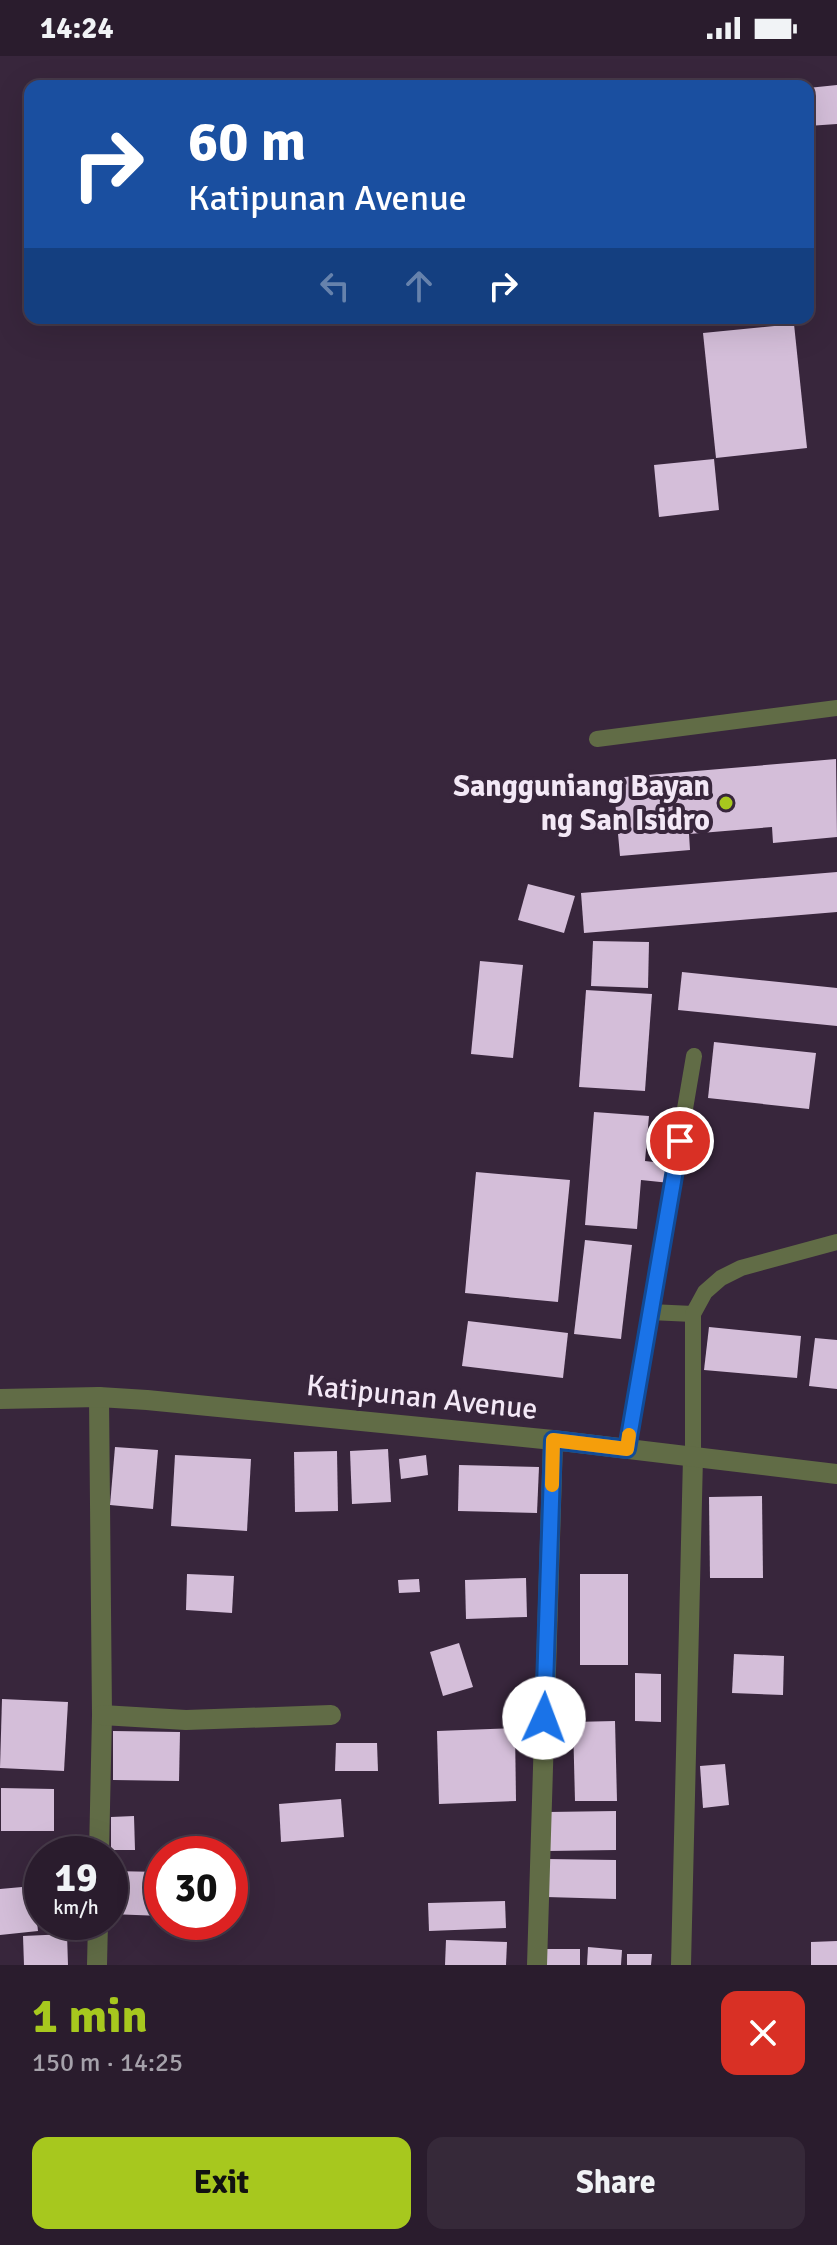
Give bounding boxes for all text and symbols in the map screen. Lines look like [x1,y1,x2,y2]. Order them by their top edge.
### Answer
text: 14:24 [40,10,114,47]
text: 60 m [188,107,306,176]
icon: right [56,112,160,216]
text: Katipunan Avenue [188,176,467,221]
icon: left [313,264,357,308]
icon: ahead [397,264,441,308]
icon: right [481,264,525,308]
place label: Sangguniang Bayan ng San Isidro [453,768,710,839]
marker: Sangguniang Bayan ng San Isidro [717,794,735,812]
pin [646,1107,714,1175]
icon: arrive [658,1119,702,1163]
street label: Katipunan Avenue [304,1367,539,1428]
position arrow [502,1676,586,1760]
speed limit sign: 30 [144,1836,248,1940]
text: 19 [54,1853,98,1903]
text: km/h [53,1895,99,1920]
text: 1 min [32,1987,148,2046]
button: close [721,1991,805,2075]
text: 150 m · 14:25 [32,2047,183,2079]
button: Exit [32,2137,411,2229]
button: Share [427,2137,805,2229]

